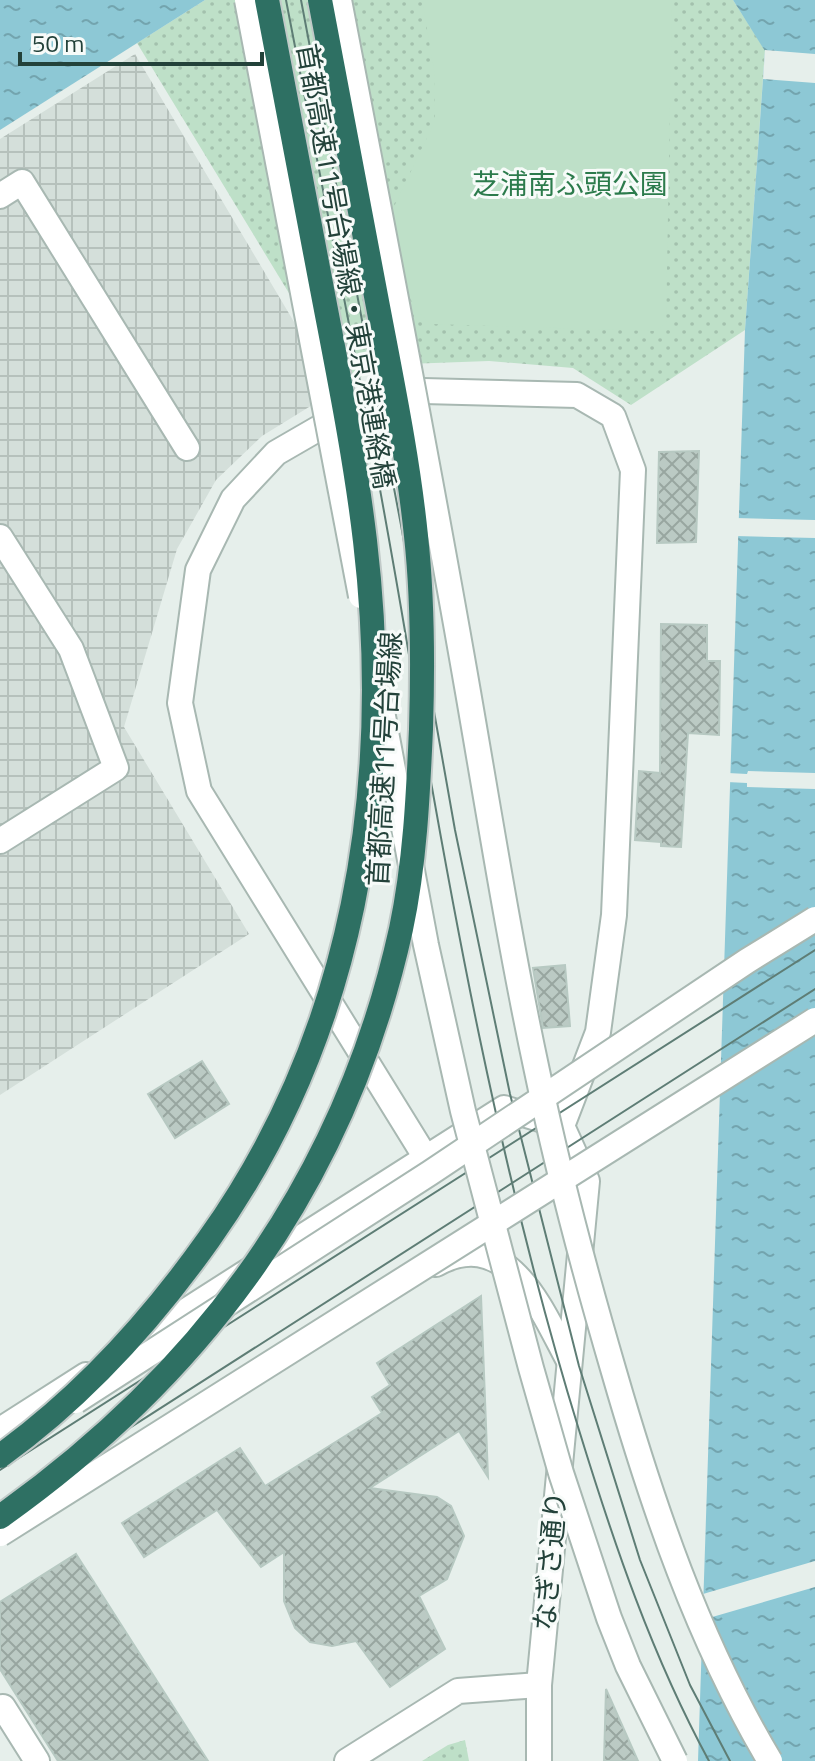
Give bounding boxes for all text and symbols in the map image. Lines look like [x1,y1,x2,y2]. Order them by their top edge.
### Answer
scale bar [20,16,262,66]
text: 50 m [32,25,84,61]
street label: 首都高速11号台場線・東京港連絡橋 [286,40,407,492]
park label: 芝浦南ふ頭公園 [472,162,668,205]
street label: 首都高速11号台場線 [355,630,412,888]
street label: なぎさ通り [522,1489,577,1633]

